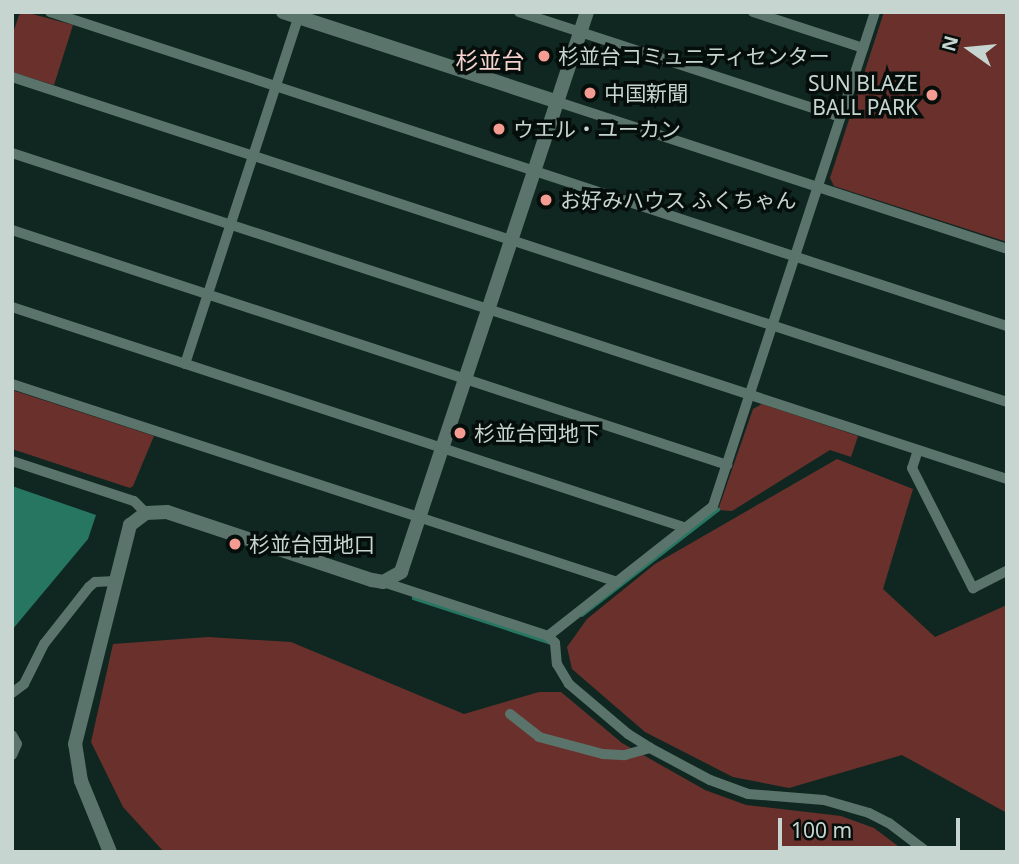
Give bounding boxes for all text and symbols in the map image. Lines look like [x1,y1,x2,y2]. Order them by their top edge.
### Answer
north arrow [935,14,1005,84]
text: N [935,33,964,54]
place label: 杉並台コミュニティセンター [558,43,831,69]
district label: 杉並台 [456,46,524,74]
marker: 杉並台コミュニティセンター [536,48,552,64]
place label: SUN BLAZE BALL PARK [808,70,918,120]
place label: 中国新聞 [604,80,688,106]
marker: 中国新聞 [582,85,598,101]
marker: SUN BLAZE BALL PARK [924,87,940,103]
place label: ウエル・ユーカン [513,116,681,142]
marker: ウエル・ユーカン [491,121,507,137]
place label: お好みハウス ふくちゃん [560,187,796,213]
marker: お好みハウス ふくちゃん [538,192,554,208]
place label: 杉並台団地下 [474,420,600,446]
marker: 杉並台団地下 [452,425,468,441]
place label: 杉並台団地口 [249,531,375,557]
marker: 杉並台団地口 [227,536,243,552]
scale bar [781,804,963,848]
text: 100 m [791,816,852,844]

